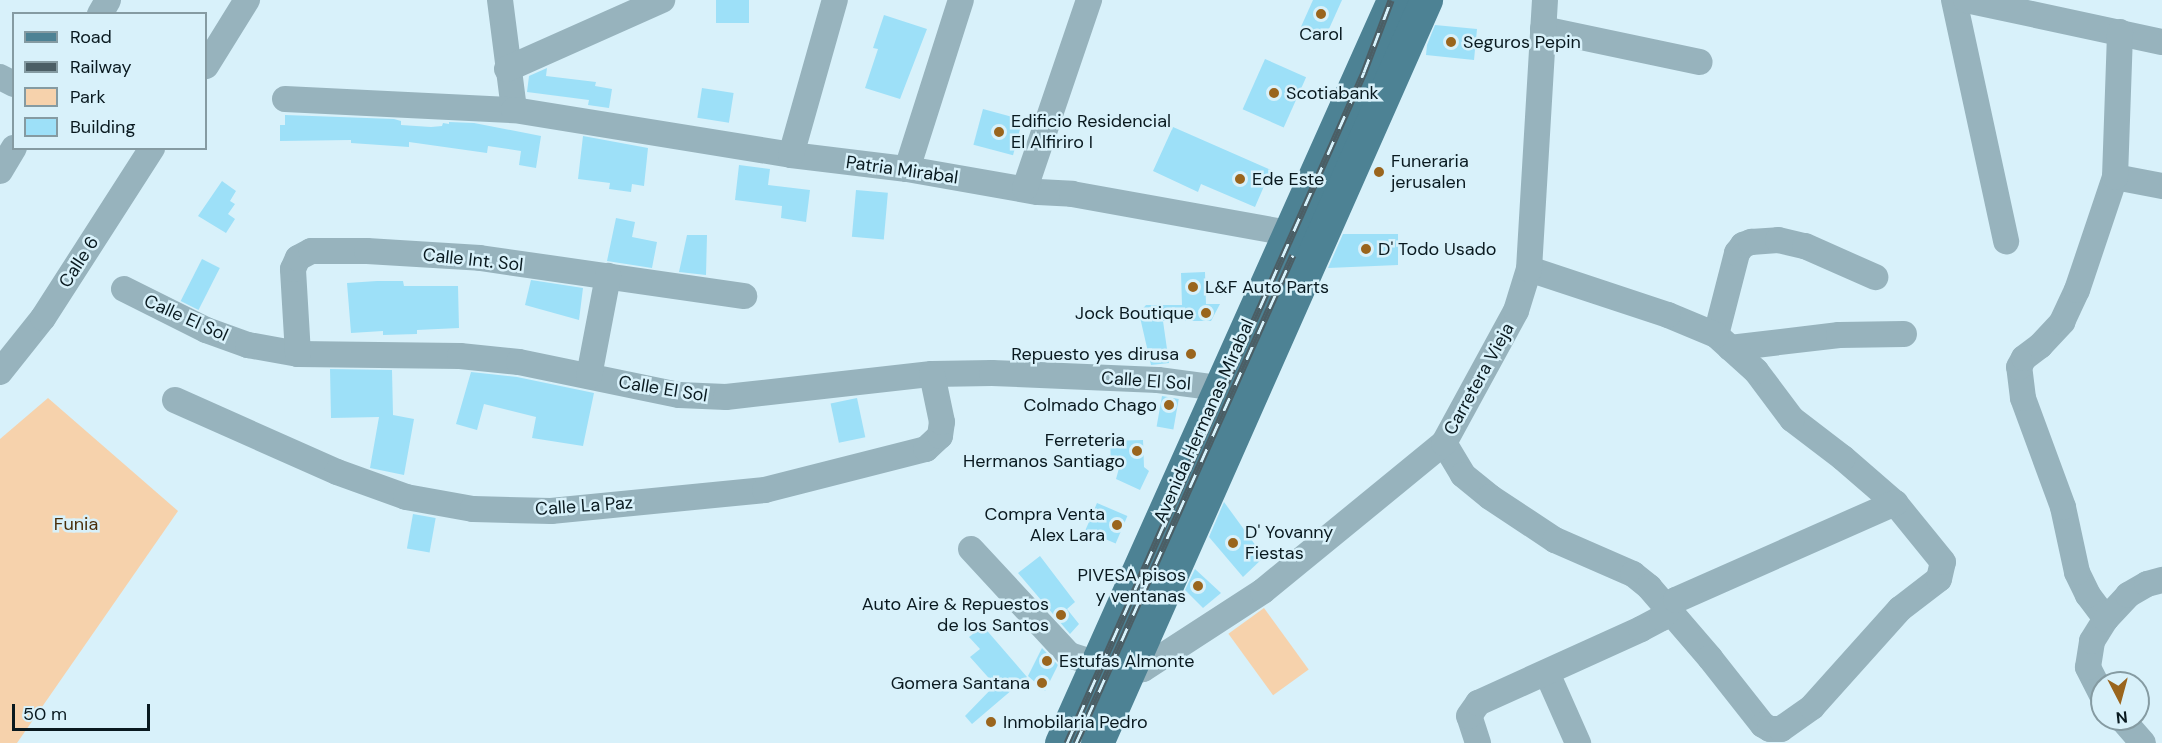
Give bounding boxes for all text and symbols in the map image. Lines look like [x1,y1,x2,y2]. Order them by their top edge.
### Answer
marker: Carol [1314,7,1328,21]
legend [12,12,207,150]
place label: Carol [1299,23,1343,45]
text: Road [70,25,112,49]
place label: Seguros Pepin [1463,31,1581,53]
marker: Seguros Pepin [1444,35,1458,49]
text: Railway [70,55,132,79]
place label: Scotiabank [1286,82,1379,104]
text: Park [70,85,106,109]
marker: Scotiabank [1267,86,1281,100]
place label: Edificio Residencial El Alfiriro I [1011,111,1171,154]
text: Building [70,115,135,139]
marker: Edificio Residencial El Alfiriro I [992,125,1006,139]
street label: Patria Mirabal [844,151,960,189]
place label: Funeraria jerusalen [1391,151,1469,194]
marker: Funeraria jerusalen [1372,165,1386,179]
place label: Ede Este [1252,168,1324,190]
marker: Ede Este [1233,172,1247,186]
street label: Calle 6 [54,232,104,292]
place label: D' Todo Usado [1378,238,1497,260]
marker: D' Todo Usado [1359,242,1373,256]
street label: Calle Int. Sol [422,244,524,276]
place label: L&F Auto Parts [1205,276,1329,298]
marker: L&F Auto Parts [1186,280,1200,294]
street label: Calle El Sol [141,290,231,346]
place label: Jock Boutique [1075,302,1194,324]
marker: Jock Boutique [1199,306,1213,320]
street label: Avenida Hermanas Mirabal [1149,316,1259,526]
street label: Carretera Vieja [1439,319,1519,439]
place label: Repuesto yes dirusa [1011,343,1179,365]
marker: Repuesto yes dirusa [1184,347,1198,361]
street label: Calle El Sol [1100,367,1192,395]
street label: Calle El Sol [617,371,709,407]
place label: Colmado Chago [1023,394,1157,416]
marker: Colmado Chago [1162,398,1176,412]
place label: Ferreteria Hermanos Santiago [963,430,1125,472]
marker: Ferreteria Hermanos Santiago [1130,444,1144,458]
street label: Calle La Paz [534,492,634,520]
place label: Compra Venta Alex Lara [985,504,1105,546]
park label: Funia [54,513,98,535]
marker: Compra Venta Alex Lara [1110,518,1124,532]
place label: D' Yovanny Fiestas [1245,522,1333,564]
marker: D' Yovanny Fiestas [1226,536,1240,550]
place label: PIVESA pisos y ventanas [1078,565,1186,608]
marker: PIVESA pisos y ventanas [1191,579,1205,593]
place label: Auto Aire & Repuestos de los Santos [862,594,1049,636]
marker: Auto Aire & Repuestos de los Santos [1054,608,1068,622]
place label: Estufas Almonte [1059,650,1195,672]
marker: Estufas Almonte [1040,654,1054,668]
north arrow [2090,671,2150,731]
place label: Gomera Santana [891,672,1030,694]
marker: Gomera Santana [1035,676,1049,690]
scale bar [15,692,153,730]
text: 50 m [23,702,67,726]
text: N [2115,706,2129,728]
place label: Inmobilaria Pedro [1003,711,1148,733]
marker: Inmobilaria Pedro [984,715,998,729]

